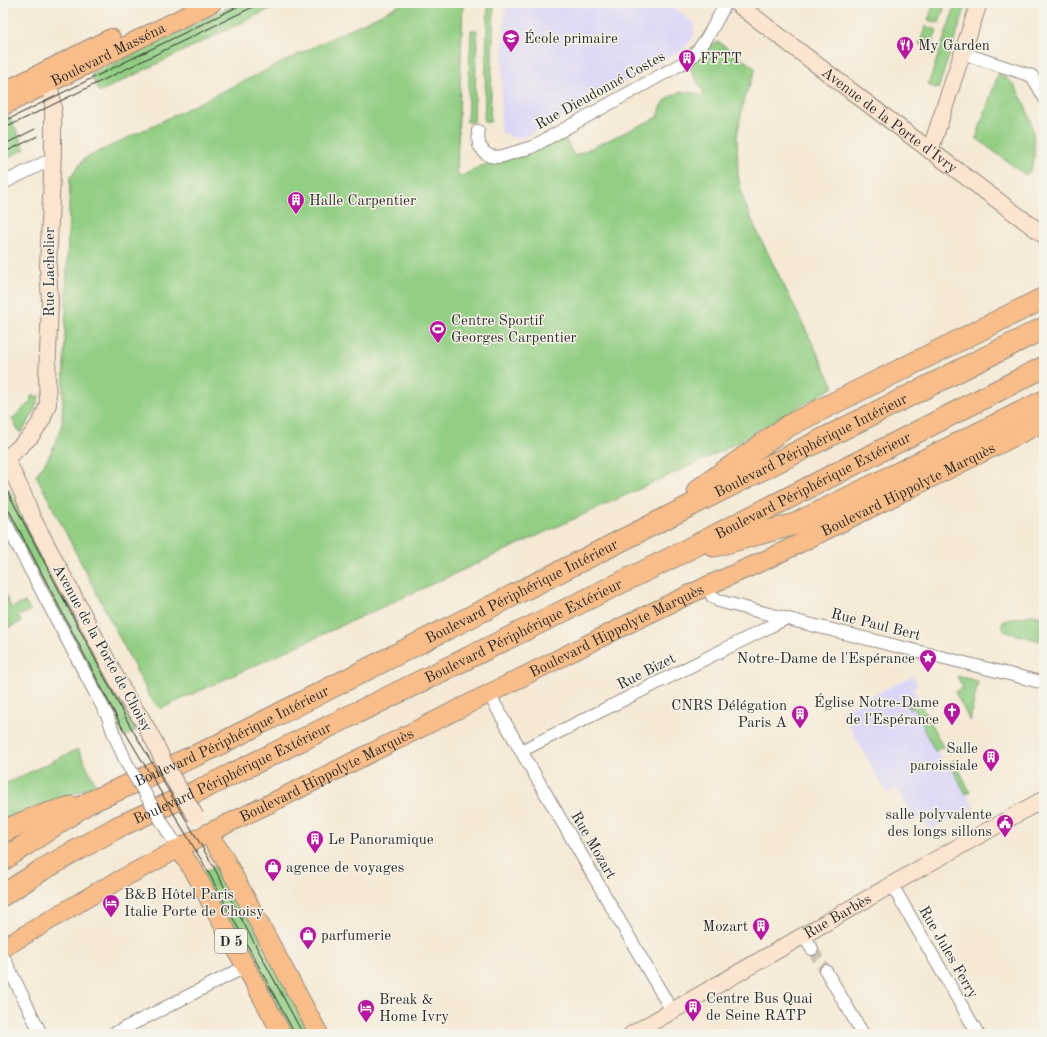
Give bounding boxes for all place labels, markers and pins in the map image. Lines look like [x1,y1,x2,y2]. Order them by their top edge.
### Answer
school or university icon: École primaire [501,28,521,53]
place label: École primaire [524,29,618,47]
restaurant icon: My Garden [895,35,915,60]
place label: My Garden [918,39,990,54]
building icon: FFTT [677,48,697,73]
place label: FFTT [700,52,742,67]
building icon: Halle Carpentier [286,190,306,215]
place label: Halle Carpentier [309,194,416,209]
place label: Centre Sportif Georges Carpentier [451,314,577,346]
sports icon: Centre Sportif Georges Carpentier [428,319,448,344]
place icon: Notre-Dame de l'Espérance [918,648,938,673]
place label: Notre-Dame de l'Espérance [737,652,915,667]
place label: Église Notre-Dame de l'Espérance [814,693,939,728]
place label: CNRS Délégation Paris A [671,699,788,731]
church icon: Église Notre-Dame de l'Espérance [942,701,962,726]
building icon: CNRS Délégation Paris A [790,704,810,729]
place label: Salle paroissiale [910,742,978,774]
building icon: Salle paroissiale [981,747,1001,772]
place label: salle polyvalente des longs sillons [886,808,992,840]
public building icon: salle polyvalente des longs sillons [995,813,1015,838]
building icon: Le Panoramique [305,829,325,854]
place label: Le Panoramique [328,833,434,848]
shop icon: agence de voyages [263,857,283,882]
place label: agence de voyages [286,861,404,876]
place label: B&B Hôtel Paris Italie Porte de Choisy [124,888,264,920]
hotel icon: B&B Hôtel Paris Italie Porte de Choisy [101,893,121,918]
building icon: Mozart [751,916,771,941]
place label: Mozart [703,920,748,935]
shop icon: parfumerie [298,925,318,950]
place label: parfumerie [321,929,391,944]
place label: Centre Bus Quai de Seine RATP [706,992,813,1024]
place label: Break & Home Ivry [379,993,449,1025]
building icon: Centre Bus Quai de Seine RATP [683,997,703,1022]
hotel icon: Break & Home Ivry [356,998,376,1023]

